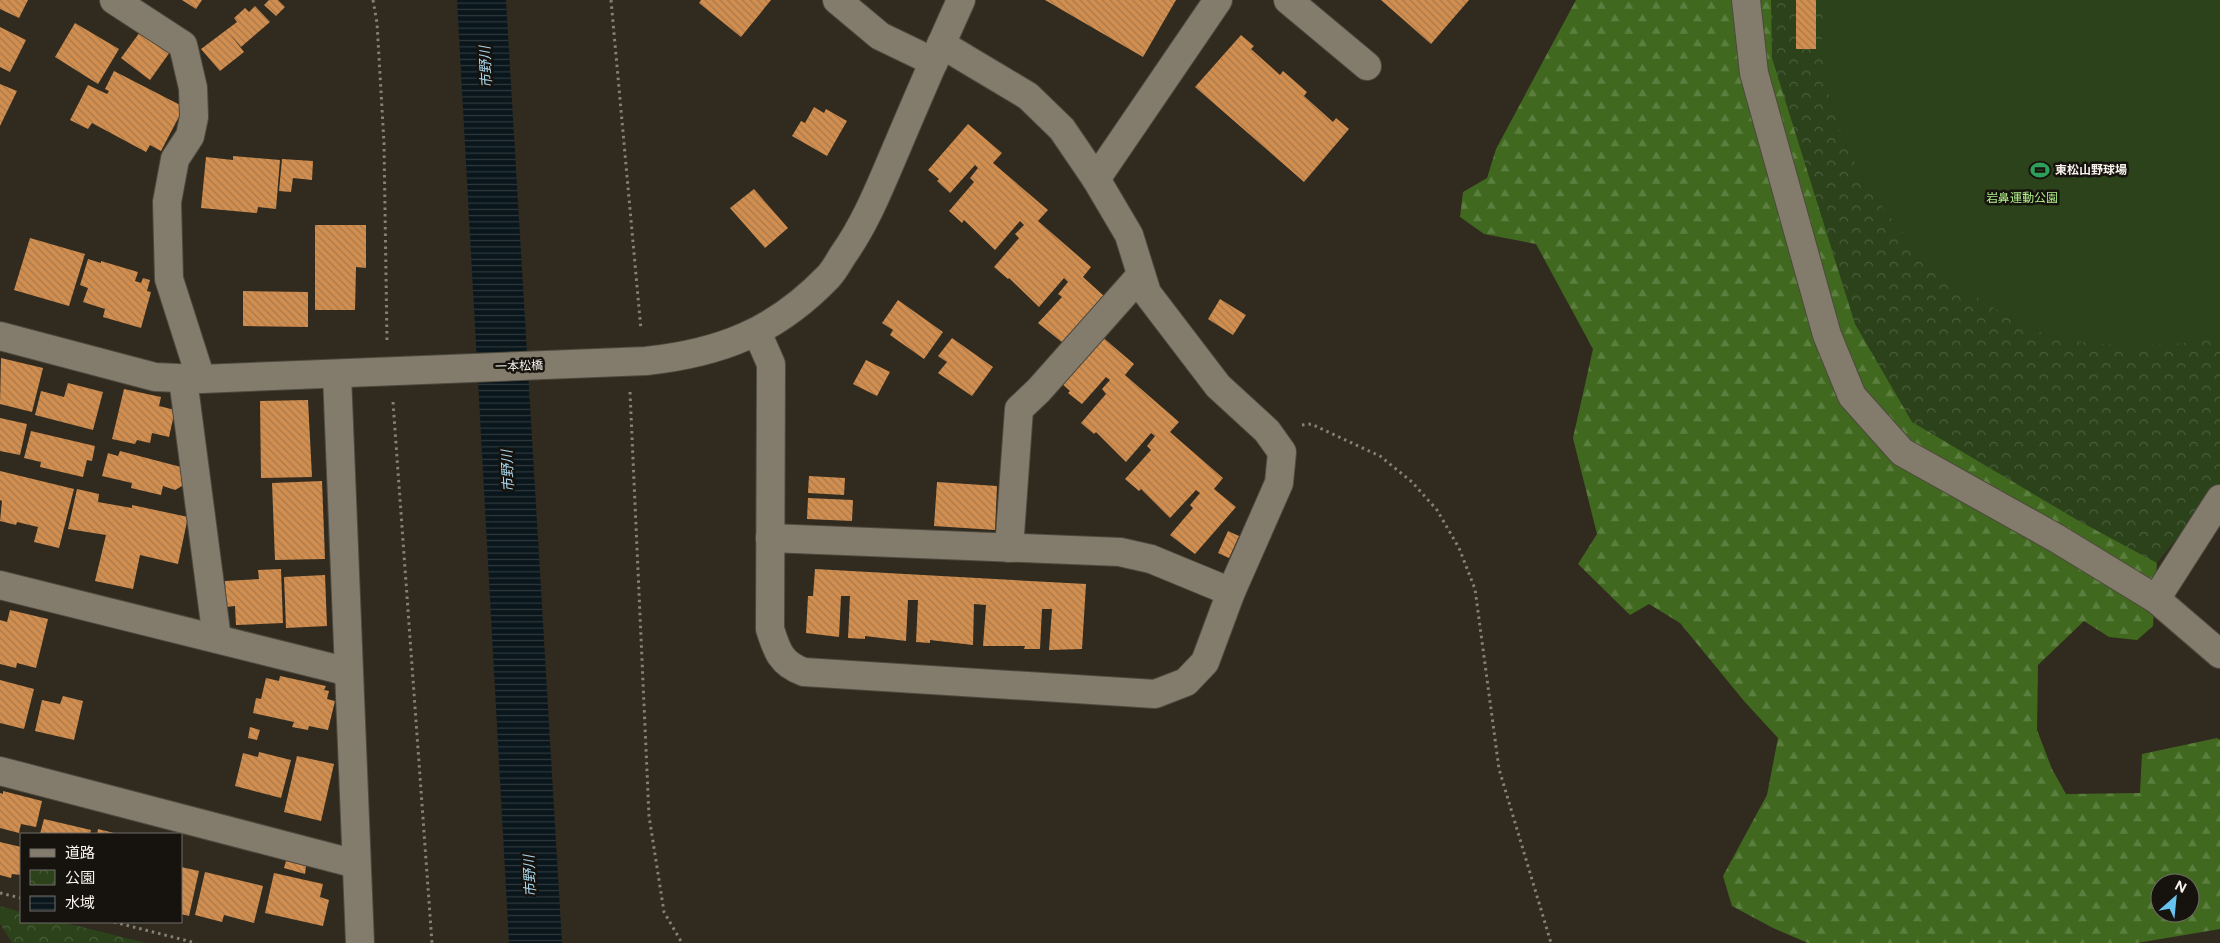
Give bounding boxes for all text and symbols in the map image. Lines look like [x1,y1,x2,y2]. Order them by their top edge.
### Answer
water label: 市野川 [476,44,496,88]
sports icon: 東松山野球場 [2029,159,2051,181]
place label: 東松山野球場 [2055,163,2127,177]
park label: 岩鼻運動公園 [1986,191,2058,205]
street label: 一本松橋 [495,358,543,374]
water label: 市野川 [498,448,518,492]
legend [20,833,182,923]
text: 道路 [65,844,95,862]
water label: 市野川 [520,853,540,897]
text: 公園 [65,869,95,887]
north arrow [2150,873,2200,923]
text: N [2172,877,2189,897]
text: 水域 [65,894,95,912]

